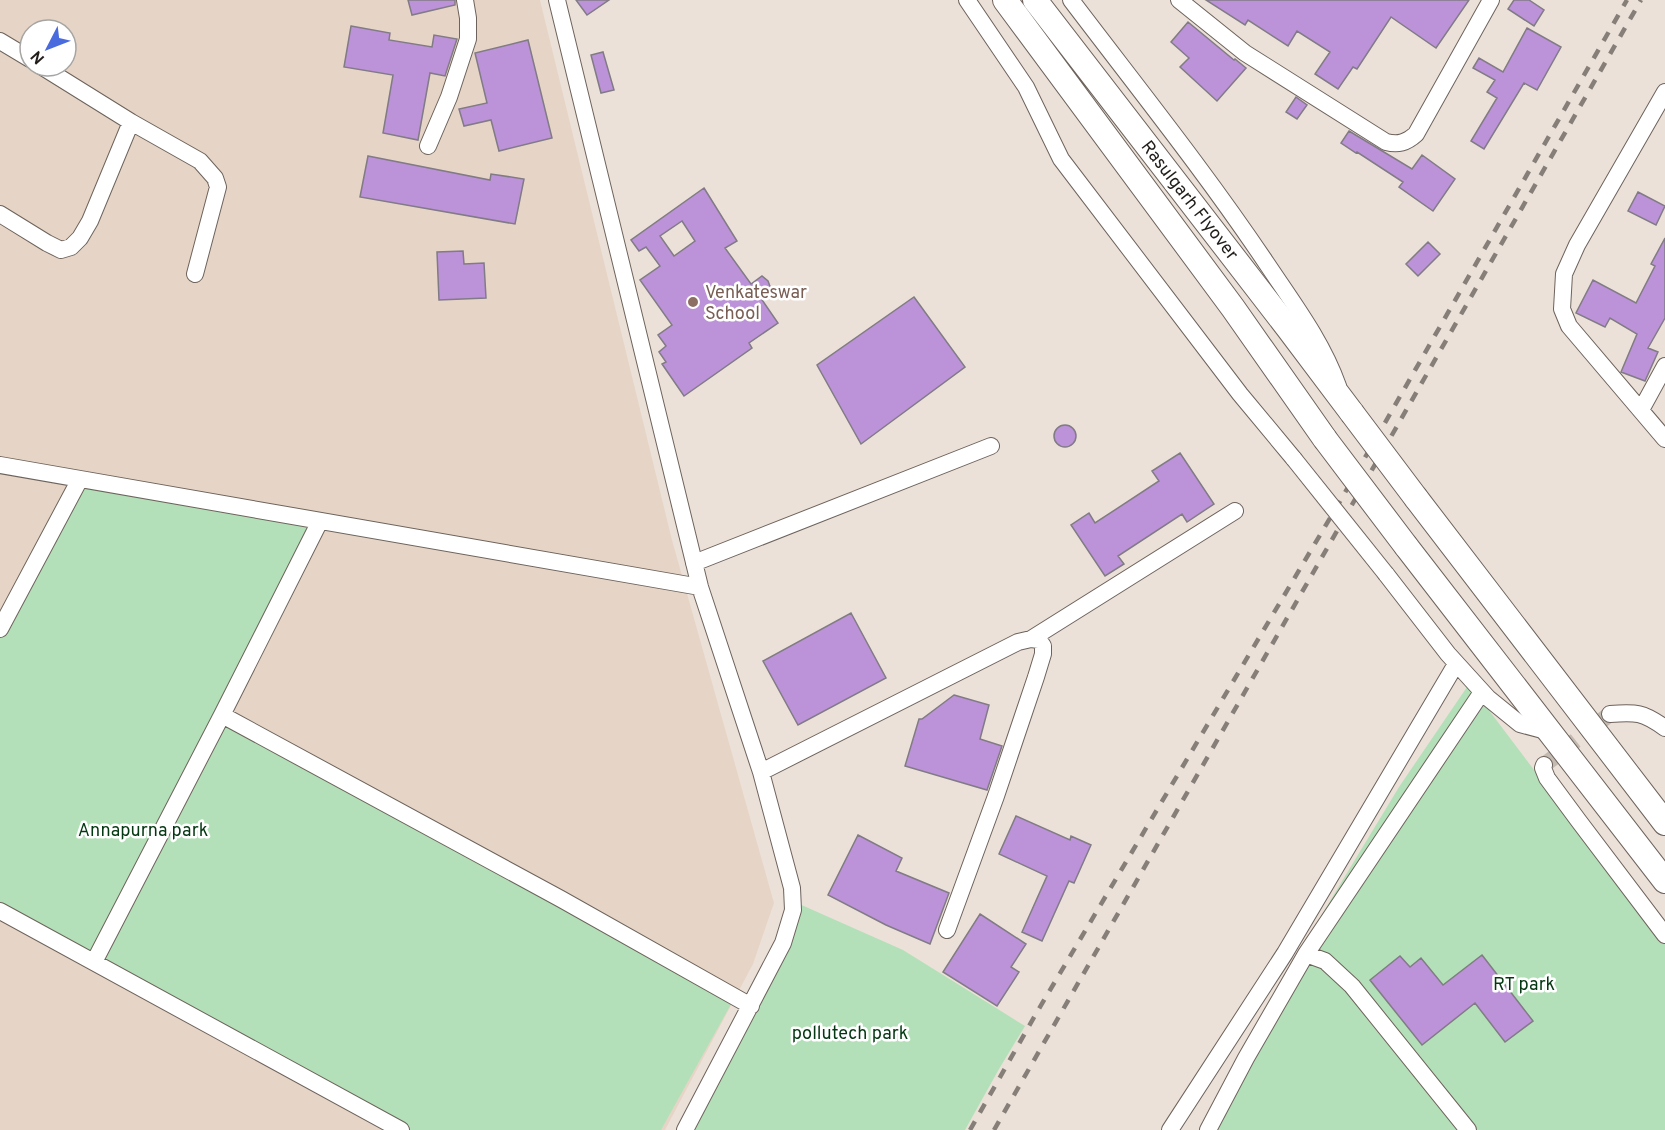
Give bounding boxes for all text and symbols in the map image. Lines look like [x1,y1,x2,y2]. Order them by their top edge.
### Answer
north arrow [18,18,78,78]
text: N [27,46,50,68]
street label: Rasulgarh Flyover [1135,136,1243,265]
place label: Venkateswar School [705,282,807,326]
marker: Venkateswar School [686,295,700,309]
park label: Annapurna park [78,820,208,843]
park label: RT park [1493,974,1555,997]
park label: pollutech park [792,1023,908,1046]

